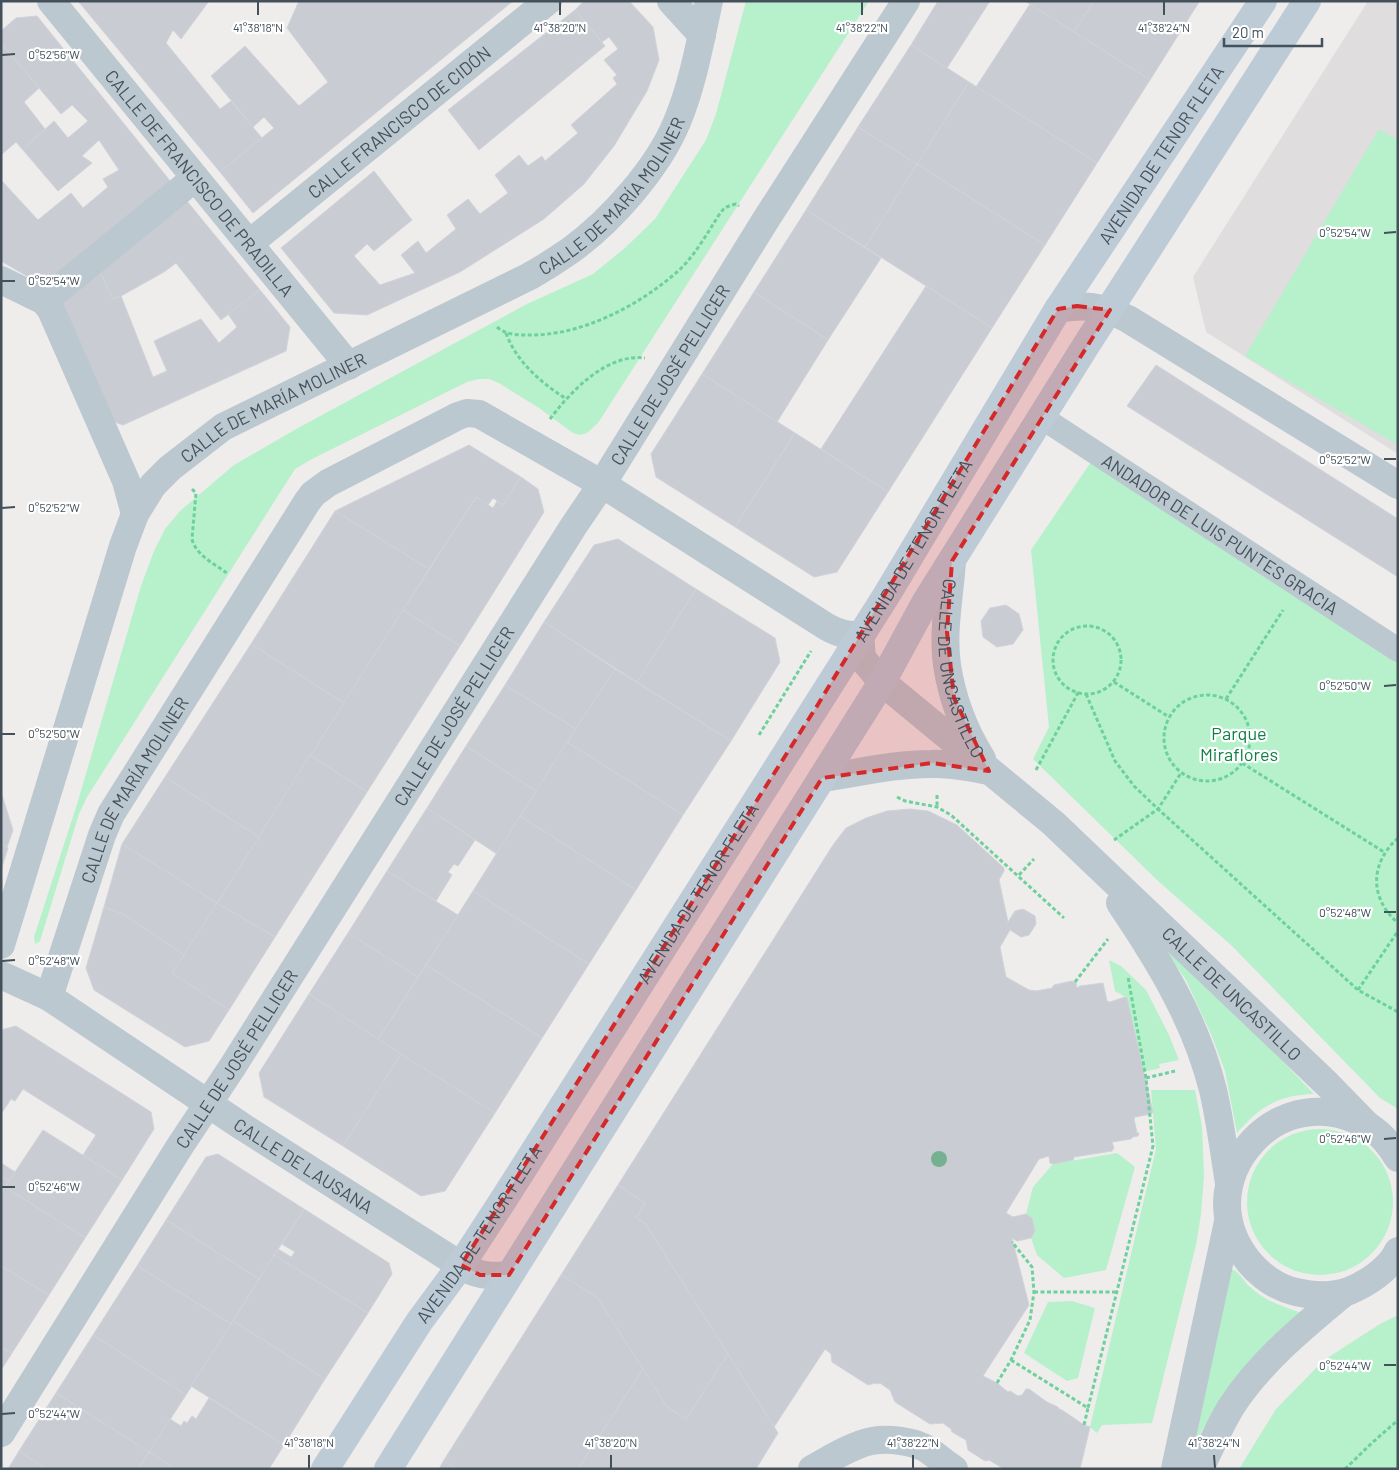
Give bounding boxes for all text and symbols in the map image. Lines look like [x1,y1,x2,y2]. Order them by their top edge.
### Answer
scale bar [1224,15,1322,47]
text: 41°38'18"N [233,20,283,34]
text: 41°38'20"N [534,20,586,34]
text: 41°38'22"N [836,20,888,34]
text: 41°38'24"N [1138,20,1190,34]
text: 20 m [1232,23,1264,41]
street label: CALLE FRANCISCO DE CIDÓN [303,41,495,203]
text: 0°52'56"W [28,47,80,61]
street label: AVENIDA DE TENOR FLETA [1094,61,1228,248]
street label: CALLE DE FRANCISCO DE PRADILLA [101,65,299,301]
street label: CALLE DE MARÍA MOLINER [534,114,689,280]
text: 0°52'54"W [1319,225,1371,239]
text: 0°52'54"W [28,273,80,287]
street label: CALLE DE JOSÉ PELLICER [606,280,734,469]
street label: CALLE DE MARÍA MOLINER [176,347,370,467]
street label: ANDADOR DE LUIS PUNTES GRACIA [1098,449,1342,619]
text: 0°52'52"W [1319,452,1371,466]
street label: AVENIDA DE TENOR FLETA [849,455,977,646]
text: 0°52'52"W [28,500,80,514]
street label: CALLE DE UNCASTILLO [934,578,990,762]
street label: CALLE DE JOSÉ PELLICER [389,622,519,810]
text: 0°52'50"W [1319,678,1372,692]
street label: CALLE DE MARÍA MOLINER [76,693,193,886]
park label: Parque Miraflores [1200,722,1278,765]
text: 0°52'50"W [28,726,81,740]
street label: AVENIDA DE TENOR FLETA [632,799,763,988]
text: 0°52'48"W [1319,905,1371,919]
street label: CALLE DE UNCASTILLO [1158,922,1306,1065]
text: 0°52'48"W [28,953,80,967]
street label: CALLE DE JOSÉ PELLICER [171,965,302,1152]
street label: CALLE DE LAUSANA [230,1113,377,1218]
text: 0°52'46"W [1319,1131,1371,1145]
street label: AVENIDA DE TENOR FLETA [411,1141,546,1327]
text: 0°52'46"W [28,1179,80,1193]
text: 0°52'44"W [1319,1358,1372,1372]
text: 0°52'44"W [28,1406,81,1420]
text: 41°38'18"N [284,1435,334,1449]
text: 41°38'20"N [585,1435,637,1449]
text: 41°38'22"N [887,1435,939,1449]
text: 41°38'24"N [1188,1435,1240,1449]

